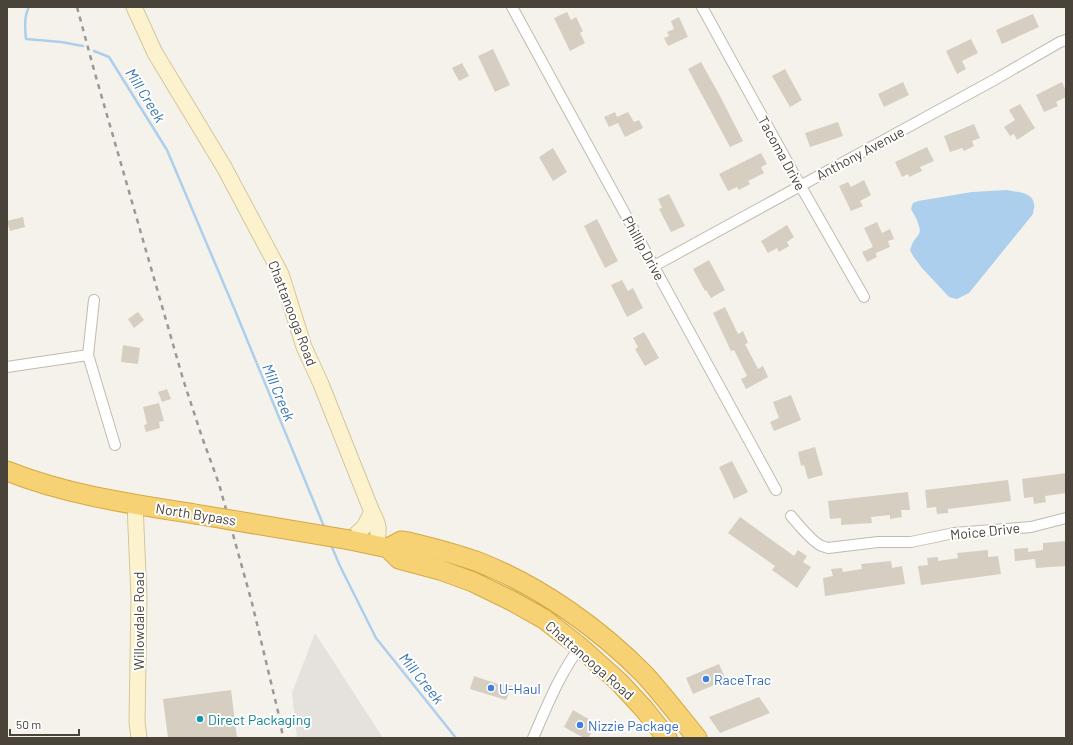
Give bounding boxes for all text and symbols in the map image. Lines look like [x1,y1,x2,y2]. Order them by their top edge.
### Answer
water label: Mill Creek [122,65,170,126]
street label: Tacoma Drive [755,113,809,193]
street label: Anthony Avenue [813,123,907,183]
street label: Phillip Drive [619,213,669,283]
street label: Chattanooga Road [265,258,321,368]
water label: Mill Creek [259,361,299,424]
street label: North Bypass [155,499,238,529]
street label: Moice Drive [949,519,1021,543]
street label: Willowdale Road [130,572,147,670]
street label: Chattanooga Road [542,617,638,703]
water label: Mill Creek [396,649,449,708]
place label: RaceTrac [714,671,771,688]
marker: RaceTrac [701,674,711,684]
place label: U-Haul [499,680,541,697]
marker: U-Haul [486,683,496,693]
scale bar [10,711,79,737]
place label: Direct Packaging [208,711,311,728]
marker: Direct Packaging [195,714,205,724]
text: 50 m [16,717,41,731]
place label: Nizzie Package [588,717,679,734]
marker: Nizzie Package [575,720,585,730]

